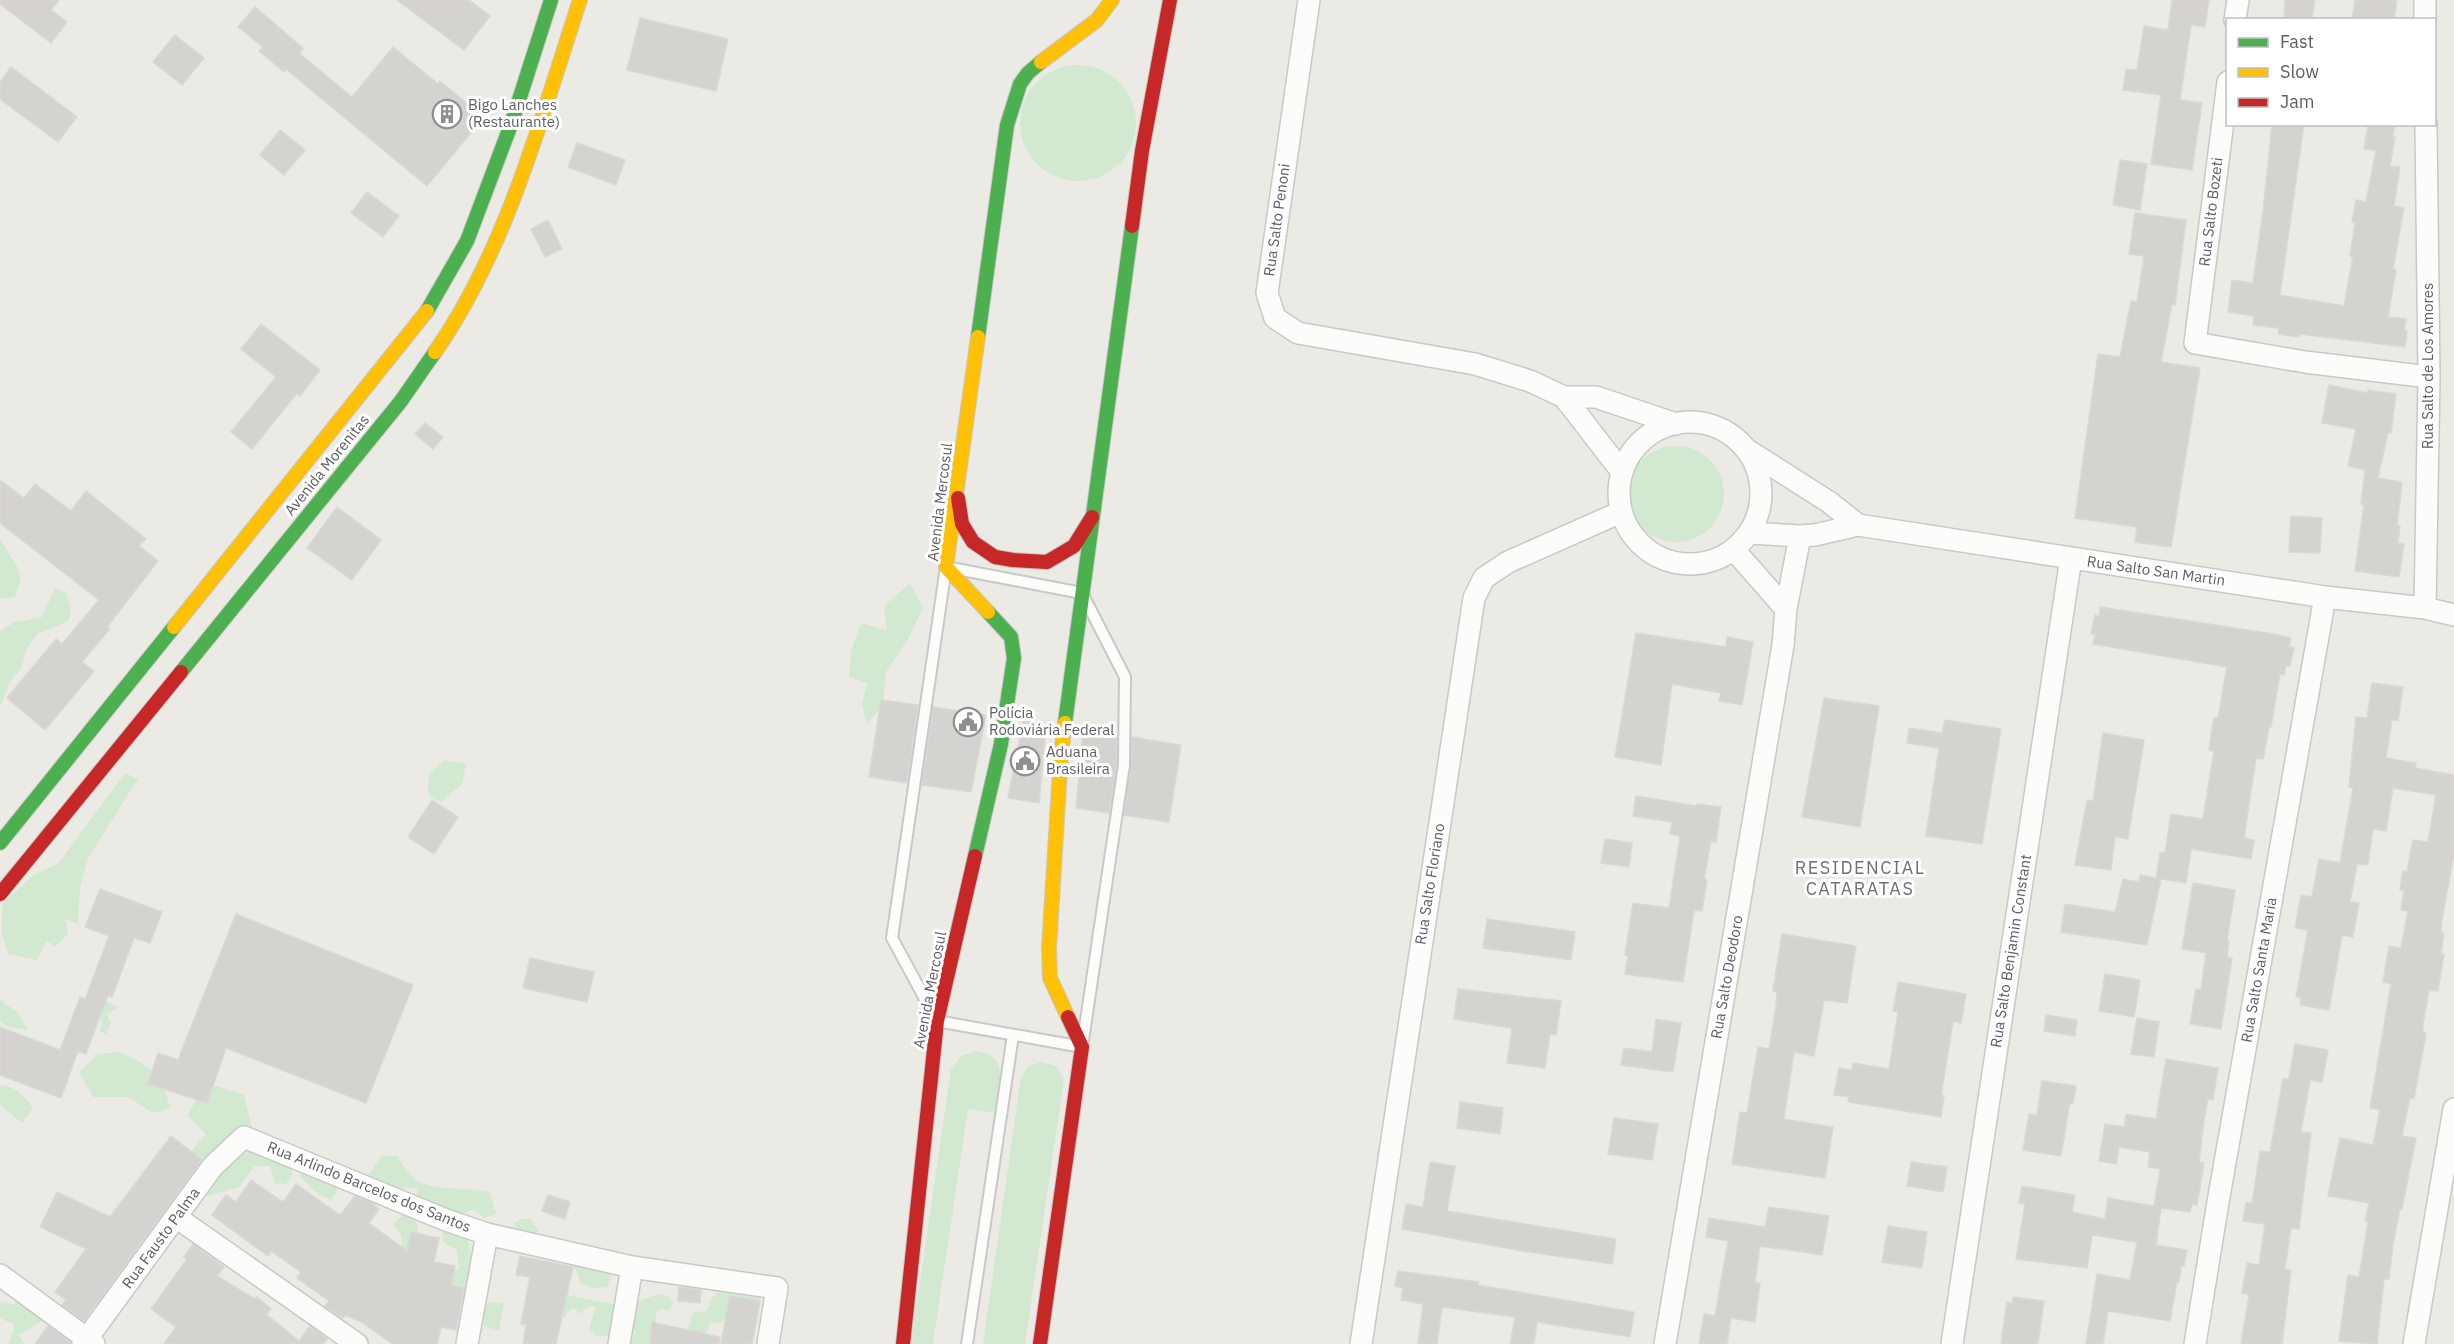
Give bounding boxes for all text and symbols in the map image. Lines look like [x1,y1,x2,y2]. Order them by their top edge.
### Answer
legend [2226,18,2436,126]
text: Fast [2280,30,2314,53]
text: Slow [2280,60,2319,83]
text: Jam [2280,90,2315,113]
place label: Bigo Lanches (Restaurante) [468,95,560,131]
building icon: Bigo Lanches (Restaurante) [431,98,463,130]
street label: Rua Salto Bozeti [2194,156,2227,268]
street label: Rua Salto Penoni [1259,162,1294,278]
street label: Rua Salto de Los Amores [2418,283,2437,449]
street label: Avenida Morenitas [280,410,373,519]
street label: Avenida Mercosul [923,442,956,562]
street label: Rua Salto San Martin [2086,551,2227,590]
place label: Polícia Rodoviária Federal [989,703,1114,739]
public building icon: Polícia Rodoviária Federal [952,706,984,738]
place label: Aduana Brasileira [1046,742,1110,778]
public building icon: Aduana Brasileira [1009,745,1041,777]
street label: Rua Salto Floriano [1411,822,1448,946]
street label: Rua Salto Benjamin Constant [1986,853,2035,1049]
district label: RESIDENCIAL CATARATAS [1795,856,1925,900]
street label: Rua Salto Santa Maria [2236,896,2281,1044]
street label: Rua Salto Deodoro [1706,914,1747,1040]
street label: Avenida Mercosul [909,930,950,1050]
street label: Rua Arlindo Barcelos dos Santos [265,1137,474,1236]
street label: Rua Fausto Palma [118,1183,204,1292]

